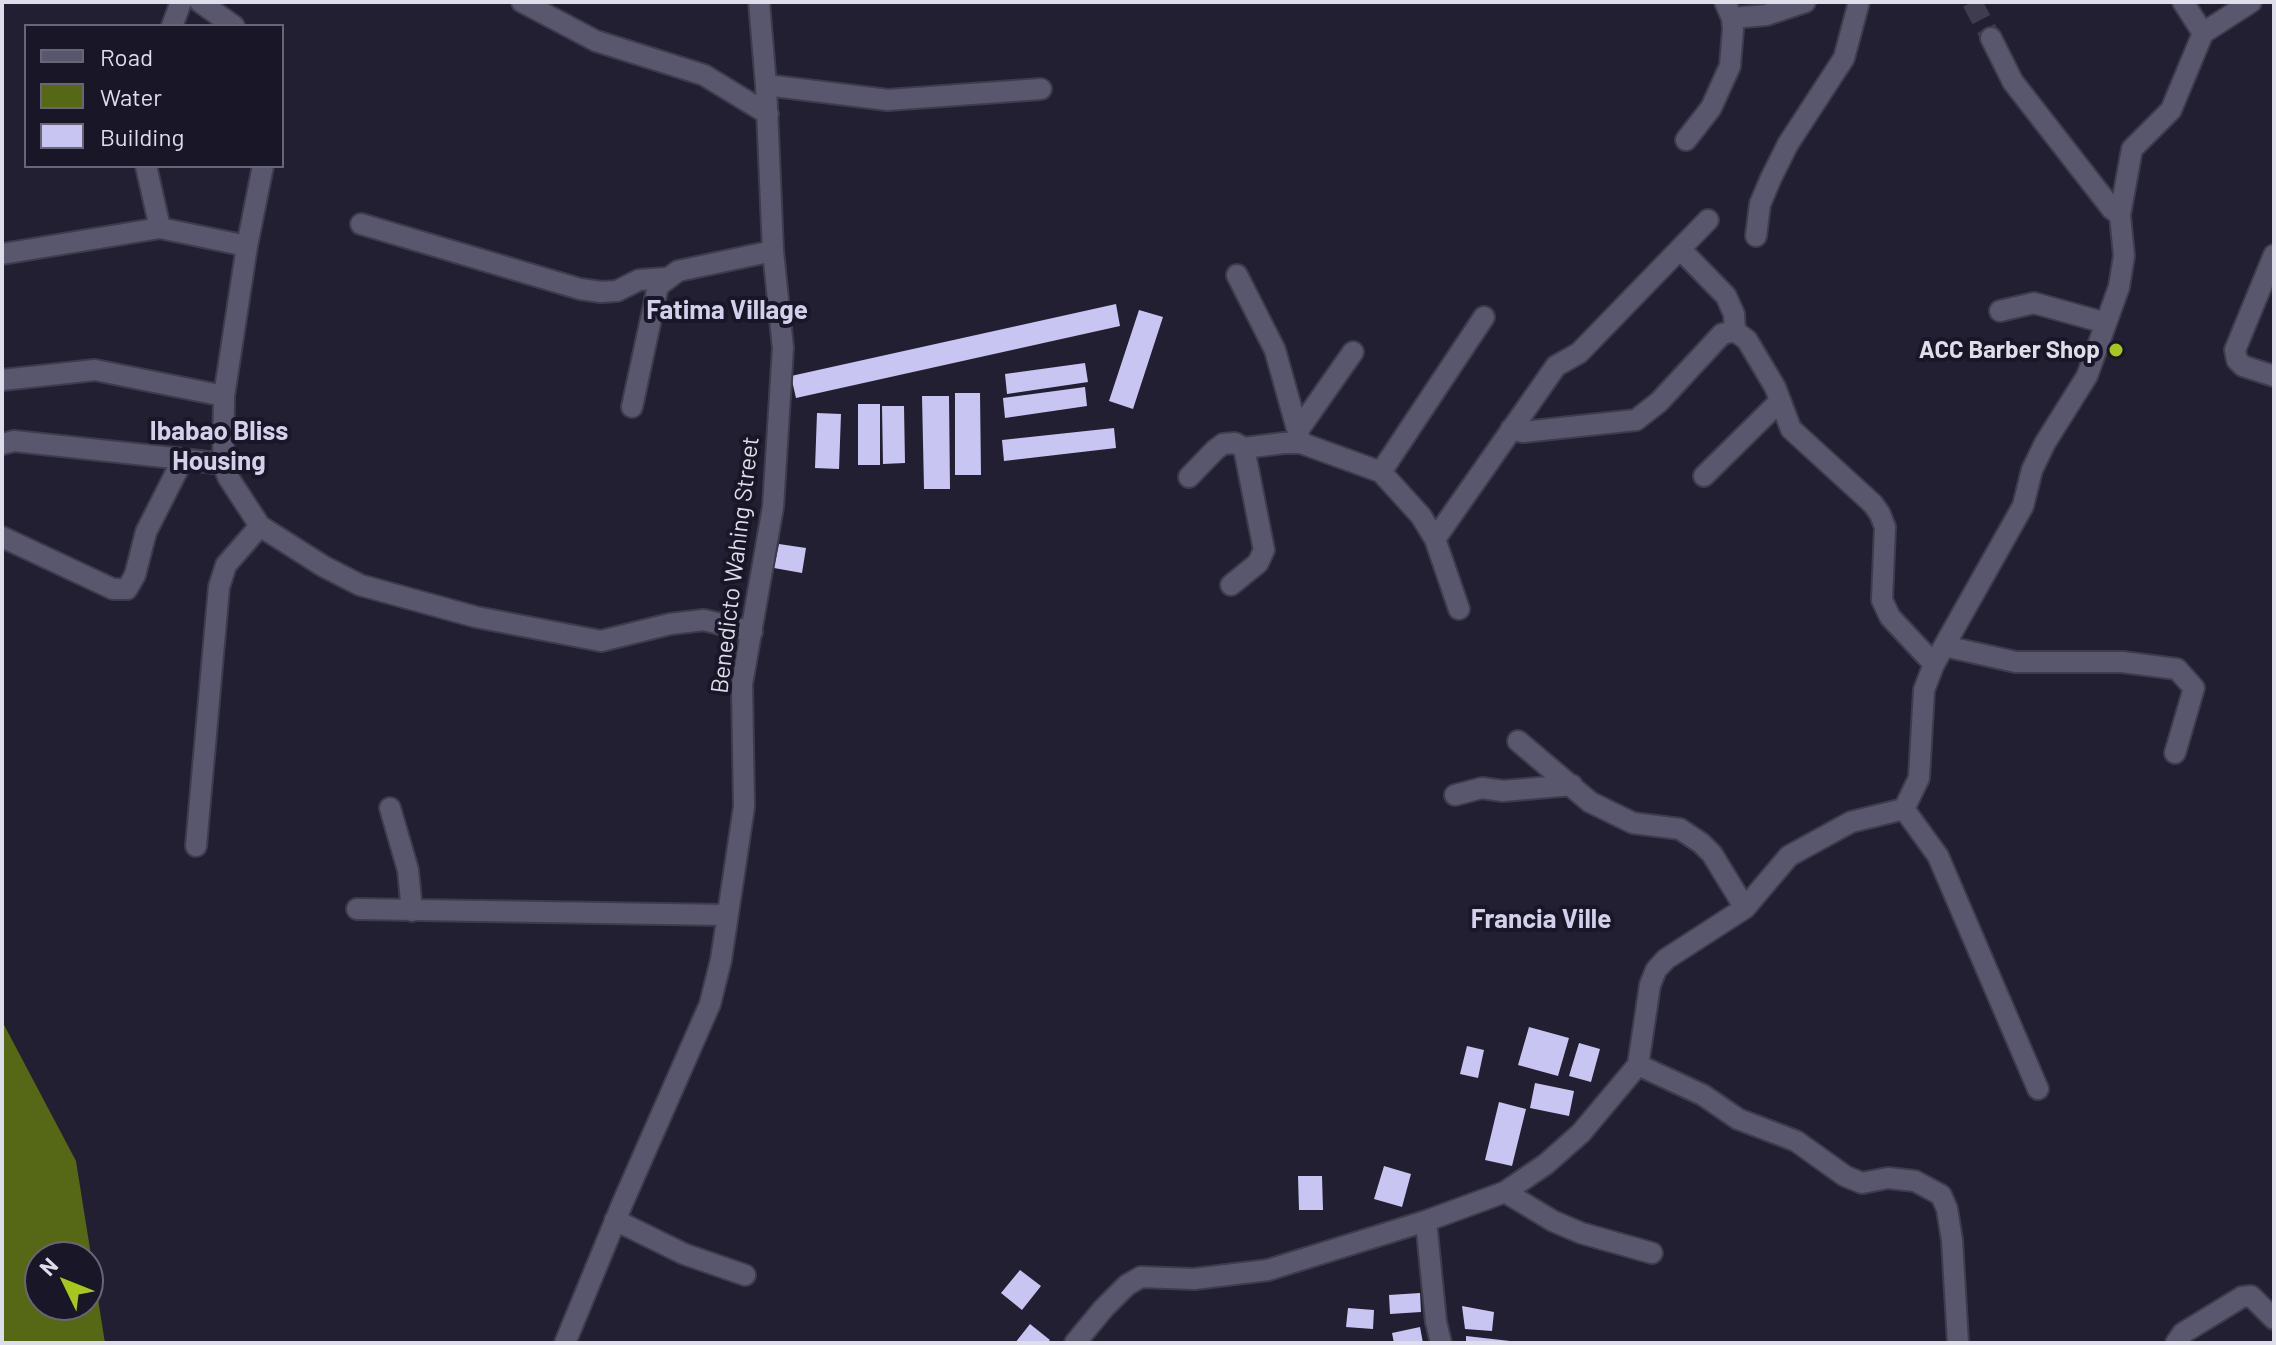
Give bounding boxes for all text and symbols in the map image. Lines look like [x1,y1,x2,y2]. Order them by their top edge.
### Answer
legend [24,24,284,168]
text: Road [100,42,153,71]
text: Water [100,82,162,111]
text: Building [100,122,184,151]
district label: Fatima Village [646,294,808,326]
place label: ACC Barber Shop [1919,336,2100,364]
marker: ACC Barber Shop [2107,341,2125,359]
district label: Ibabao Bliss Housing [150,415,288,476]
street label: Benedicto Wahing Street [705,435,765,695]
district label: Francia Ville [1471,903,1611,935]
north arrow [24,1241,104,1321]
text: N [33,1252,62,1280]

